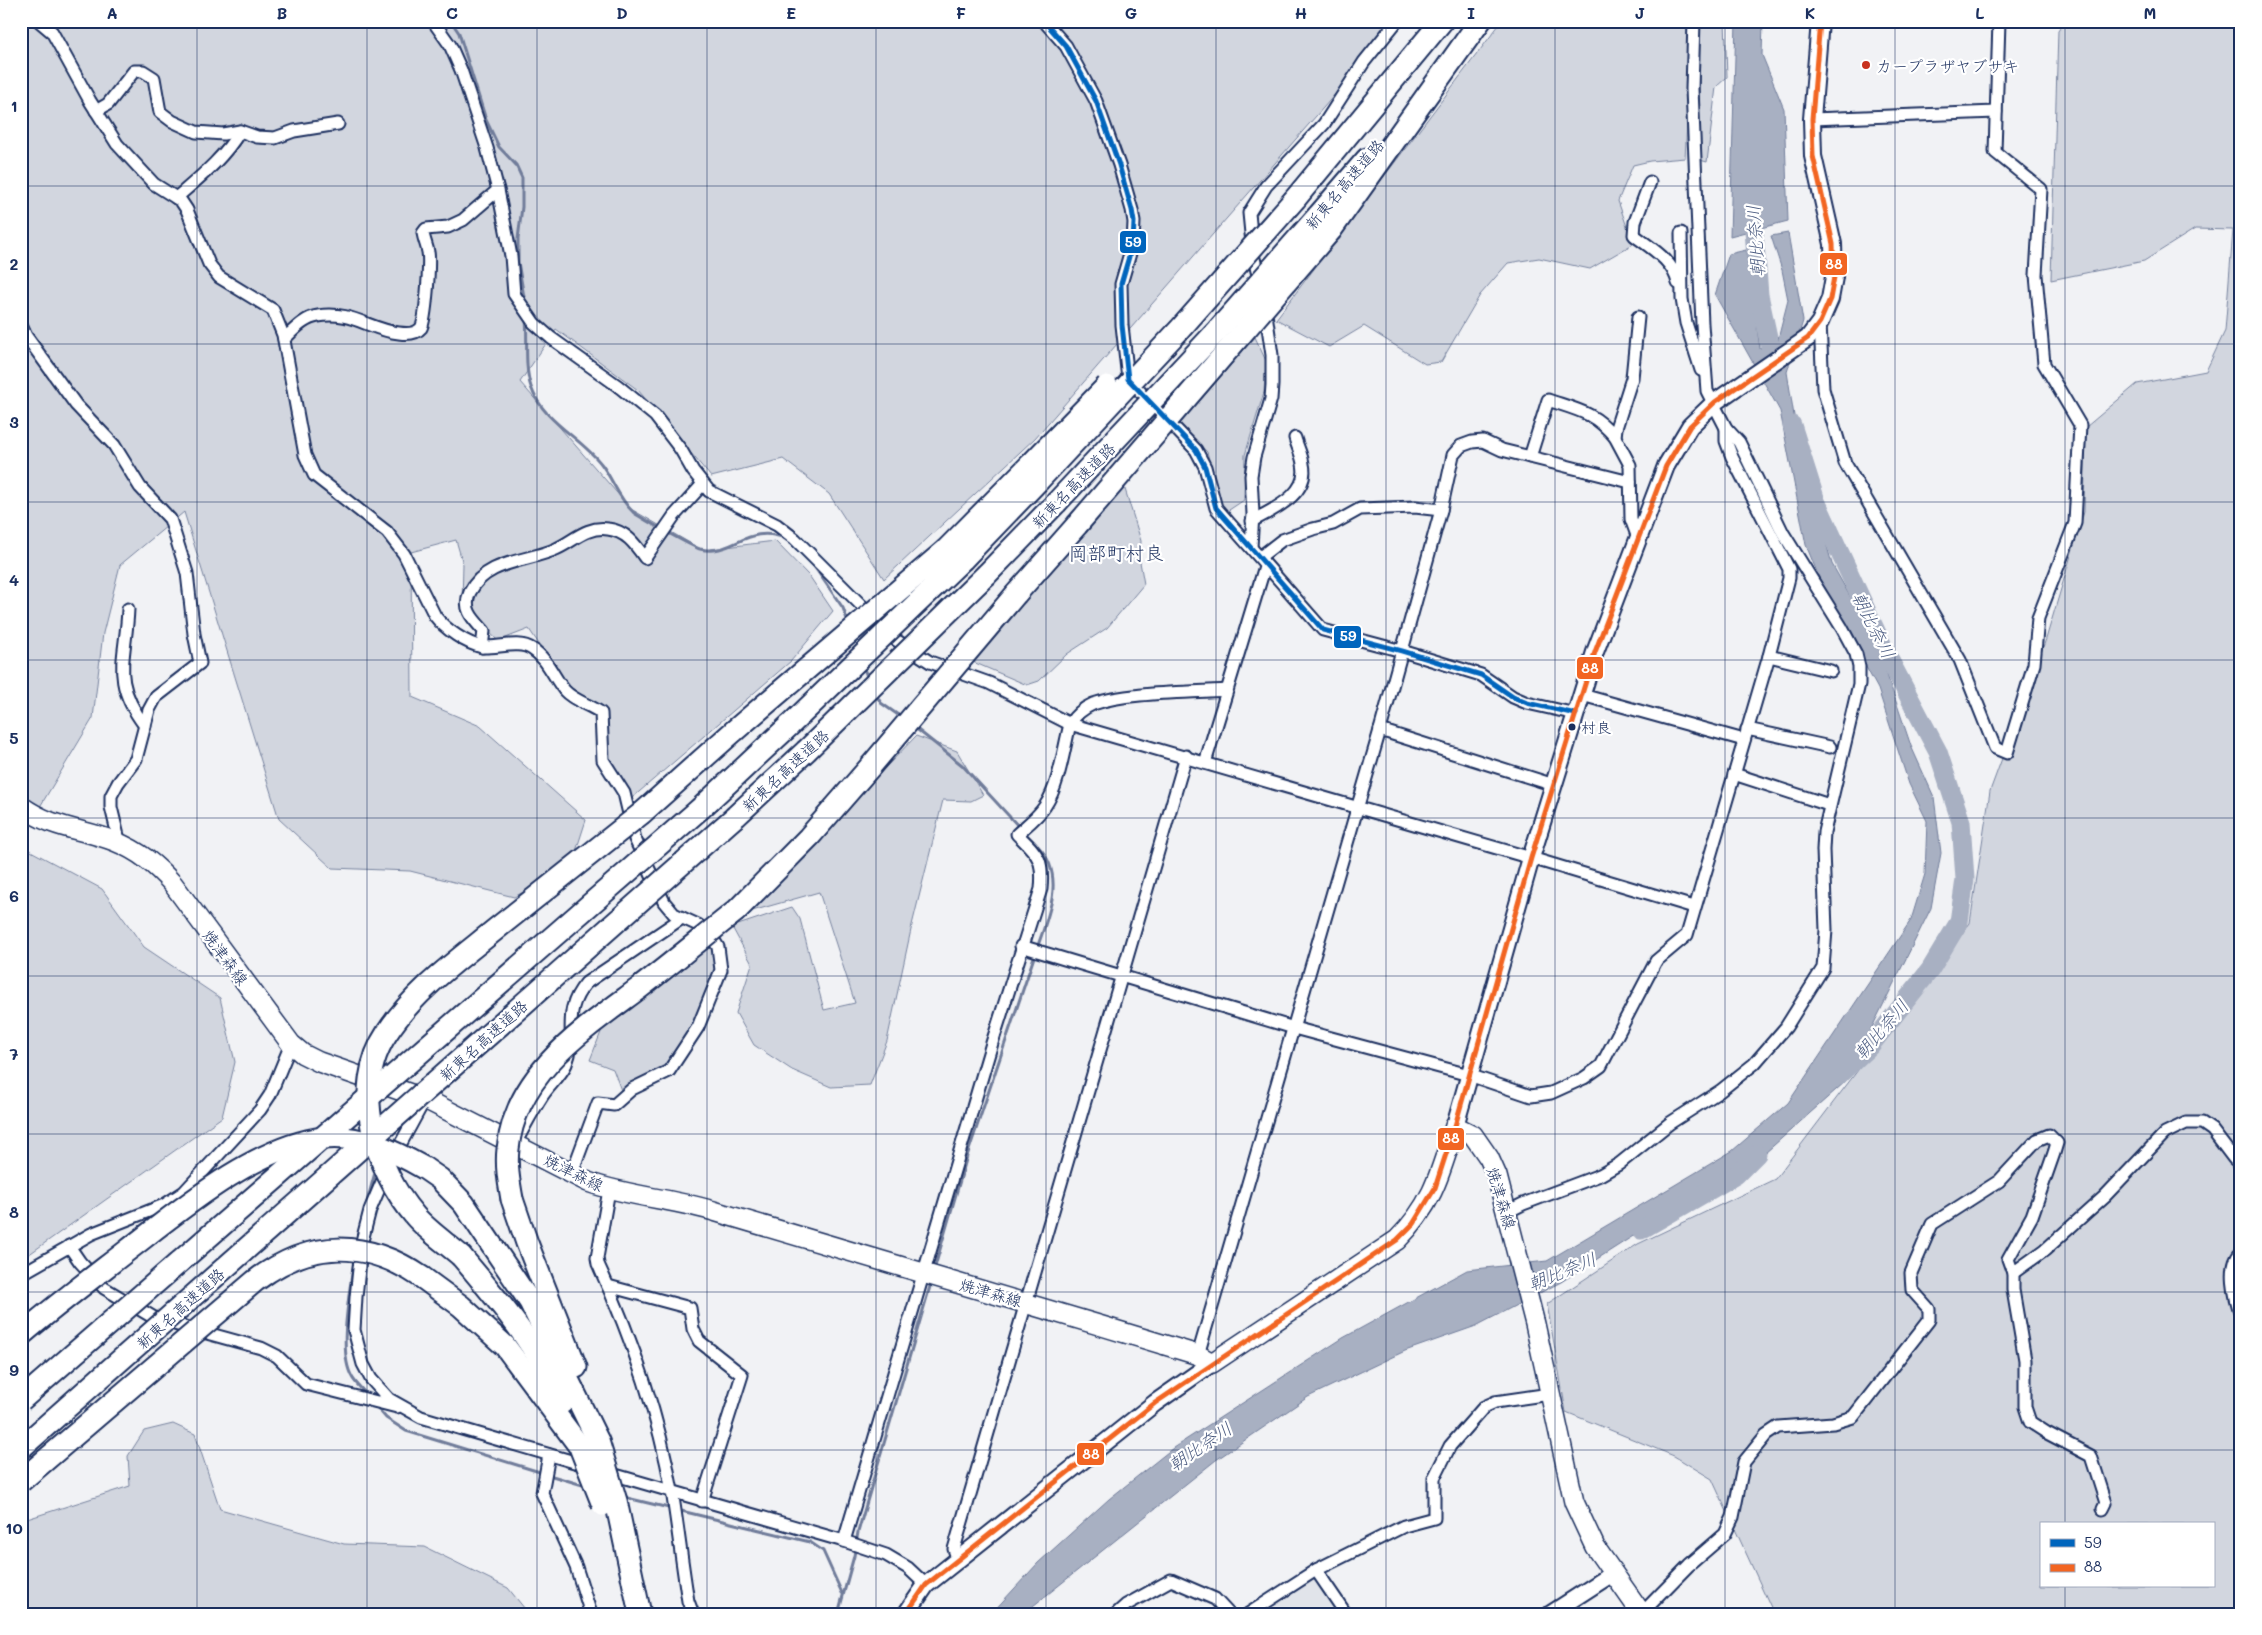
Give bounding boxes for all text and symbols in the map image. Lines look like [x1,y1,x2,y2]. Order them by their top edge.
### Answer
text: A [106,2,118,23]
text: B [277,2,287,23]
text: C [446,2,458,23]
text: D [616,2,628,23]
text: E [786,2,796,23]
text: F [956,2,966,23]
text: G [1125,2,1137,23]
text: H [1295,2,1307,23]
text: I [1467,2,1475,23]
text: J [1635,2,1645,23]
text: K [1805,2,1815,23]
text: L [1975,2,1985,23]
text: M [2144,2,2156,23]
place label: カープラザヤブサキ [1876,55,2019,76]
marker: カープラザヤブサキ [1860,59,1872,71]
text: 1 [10,95,18,116]
street label: 新東名高速道路 [1300,134,1388,234]
water label: 朝比奈川 [1741,204,1769,278]
line badge: 59 [1119,230,1147,254]
text: 59 [1125,232,1142,251]
line badge: 88 [1819,252,1848,276]
text: 2 [10,253,19,274]
text: 88 [1825,254,1843,273]
text: 3 [9,411,19,432]
street label: 新東名高速道路 [1027,437,1119,533]
district label: 岡部町村良 [1068,540,1164,565]
text: 4 [9,569,19,590]
water label: 朝比奈川 [1847,587,1901,663]
line badge: 59 [1333,625,1362,649]
text: 59 [1340,626,1357,645]
line badge: 88 [1576,656,1604,680]
text: 88 [1581,658,1599,677]
place label: 村良 [1581,717,1611,737]
marker: 村良 [1567,722,1577,732]
street label: 新東名高速道路 [737,724,833,816]
text: 5 [9,727,19,748]
text: 6 [9,885,19,906]
street label: 焼津森線 [199,925,253,989]
water label: 朝比奈川 [1848,994,1914,1064]
street label: 新東名高速道路 [434,995,532,1085]
text: 7 [10,1043,19,1064]
line badge: 88 [1437,1127,1465,1151]
text: 88 [1442,1128,1460,1147]
street label: 焼津森線 [541,1149,607,1195]
street label: 焼津森線 [1483,1164,1521,1232]
text: 8 [9,1201,19,1222]
water label: 朝比奈川 [1524,1246,1600,1296]
street label: 新東名高速道路 [131,1263,229,1353]
street label: 焼津森線 [957,1273,1025,1311]
text: 9 [9,1359,19,1380]
water label: 朝比奈川 [1163,1416,1237,1476]
line badge: 88 [1076,1442,1105,1466]
text: 88 [1082,1444,1100,1463]
text: 10 [5,1517,23,1538]
legend [2040,1522,2214,1588]
text: 59 [2084,1532,2102,1552]
text: 88 [2084,1556,2102,1576]

